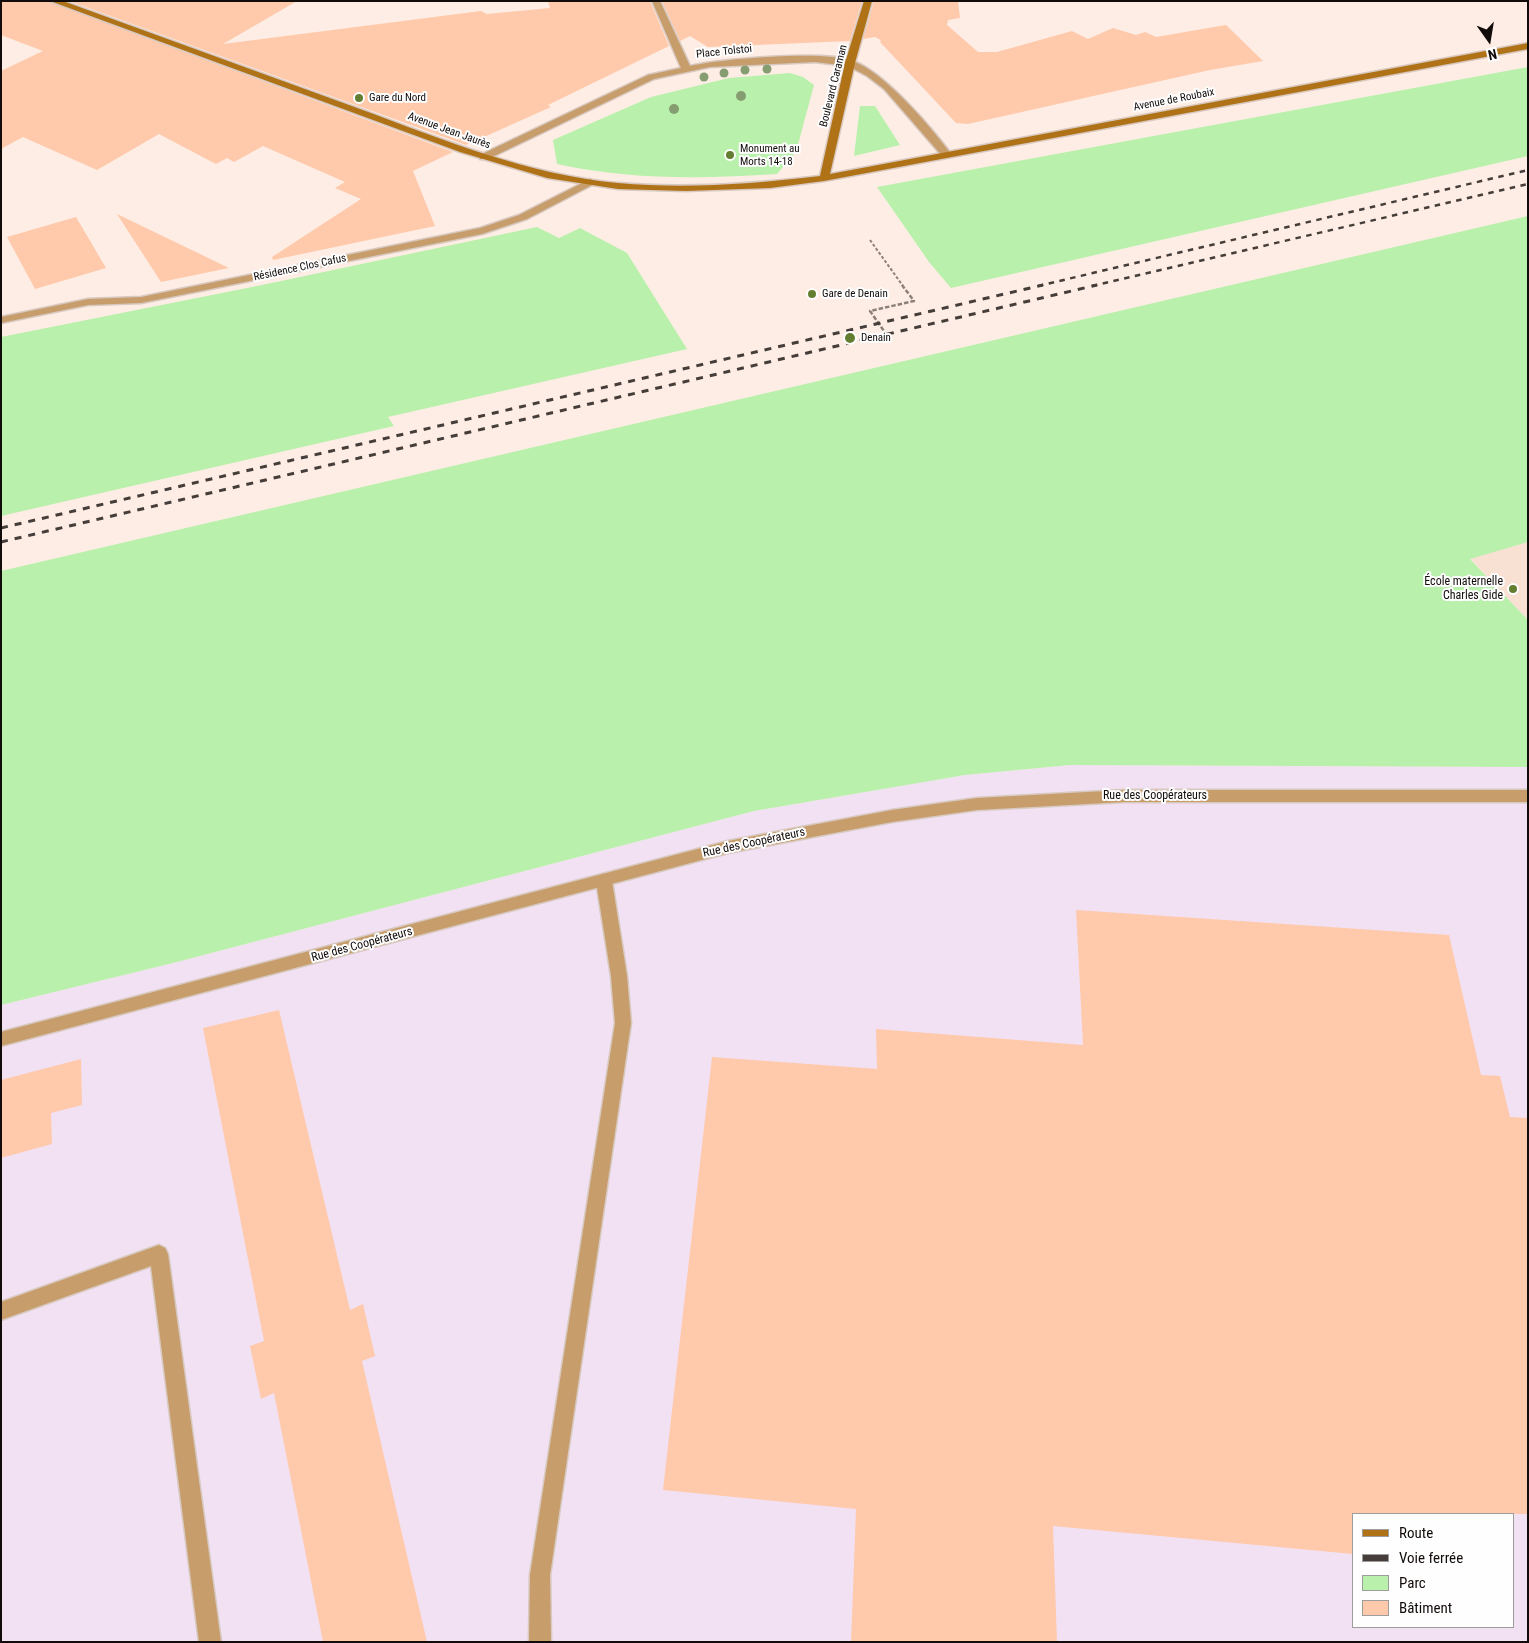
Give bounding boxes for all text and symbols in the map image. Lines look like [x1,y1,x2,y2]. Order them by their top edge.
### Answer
north arrow [1464,15,1514,65]
street label: Place Tolstoi [695,43,753,61]
street label: Boulevard Caraman [817,43,851,129]
text: N [1486,46,1498,63]
street label: Avenue de Roubaix [1132,86,1216,114]
place label: Gare du Nord [369,91,426,105]
marker: Gare du Nord [353,92,365,104]
street label: Avenue Jean Jaurès [406,110,492,152]
place label: Monument au Morts 14-18 [740,142,800,168]
marker: Monument au Morts 14-18 [724,149,736,161]
street label: Résidence Clos Cafus [252,252,348,284]
place label: Gare de Denain [822,287,888,301]
marker: Gare de Denain [806,288,818,300]
marker: Denain [843,331,857,345]
place label: Denain [861,331,891,345]
place label: École maternelle Charles Gide [1424,575,1503,603]
marker: École maternelle Charles Gide [1507,583,1519,595]
street label: Rue des Coopérateurs [1103,789,1207,803]
street label: Rue des Coopérateurs [702,825,806,861]
street label: Rue des Coopérateurs [310,925,414,965]
legend [1352,1513,1514,1628]
text: Route [1399,1524,1433,1542]
text: Voie ferrée [1399,1549,1463,1567]
text: Parc [1399,1574,1426,1592]
text: Bâtiment [1399,1599,1452,1617]

